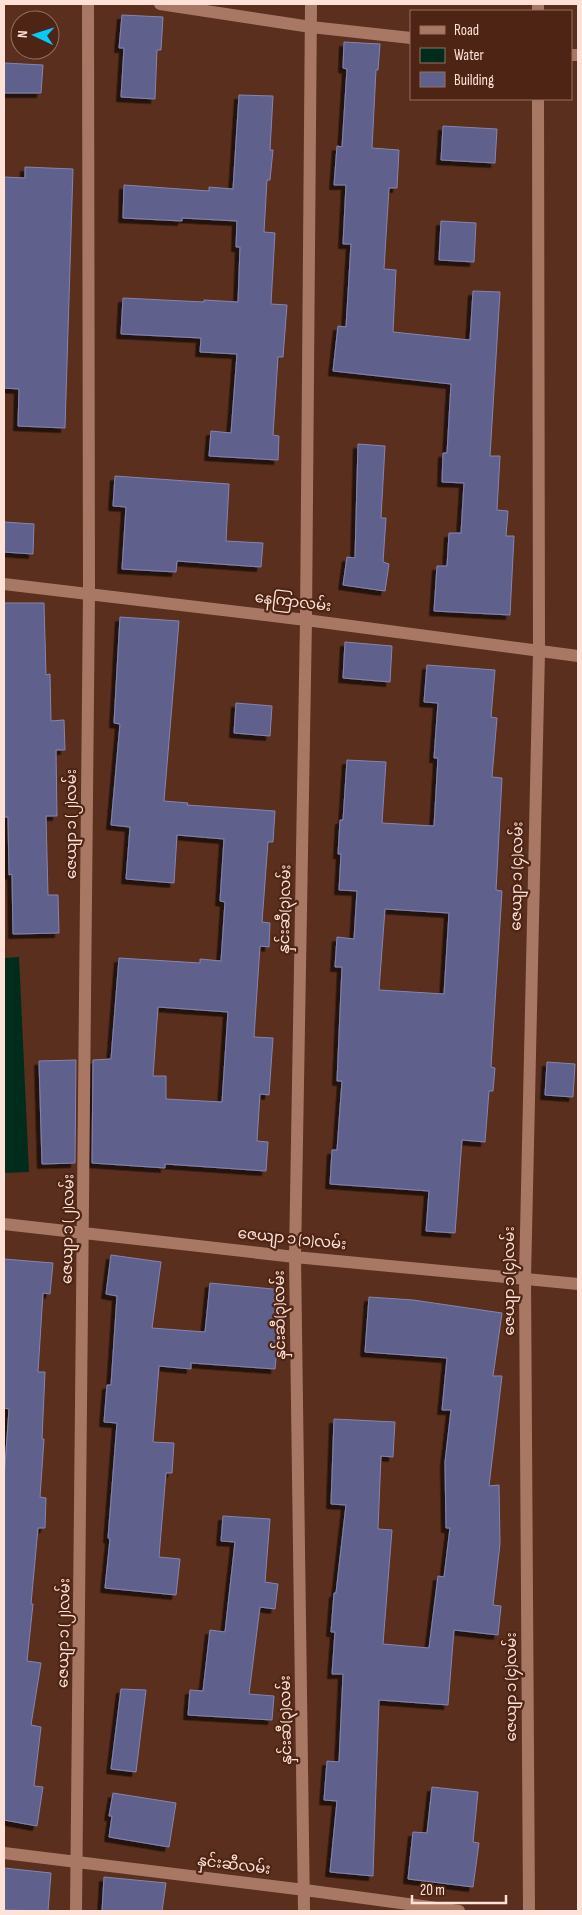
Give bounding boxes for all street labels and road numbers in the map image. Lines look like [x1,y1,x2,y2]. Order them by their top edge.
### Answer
street label: နေကြာလမ်း [253,587,333,618]
street label: ဇေယျာ ၁ (၂)လမ်း [61,769,83,879]
street label: ဇေယျာ ၁ (၄)လမ်း [506,821,529,931]
street label: နှင်းဆီ(၃)လမ်း [274,864,297,954]
street label: ဇေယျာ ၁ (၂)လမ်း [57,1174,80,1284]
street label: ဇေယျာ ၁ (၁)လမ်း [236,1223,347,1256]
street label: ဇေယျာ ၁ (၄)လမ်း [499,1226,521,1336]
street label: နှင်းဆီ(၃)လမ်း [269,1270,292,1360]
street label: ဇေယျာ ၁ (၂)လမ်း [53,1578,76,1688]
street label: ဇေယျာ ၁ (၄)လမ်း [501,1632,523,1742]
street label: နှင်းဆီ(၃)လမ်း [275,1675,298,1765]
street label: နှင်းဆီလမ်း [196,1850,272,1881]

